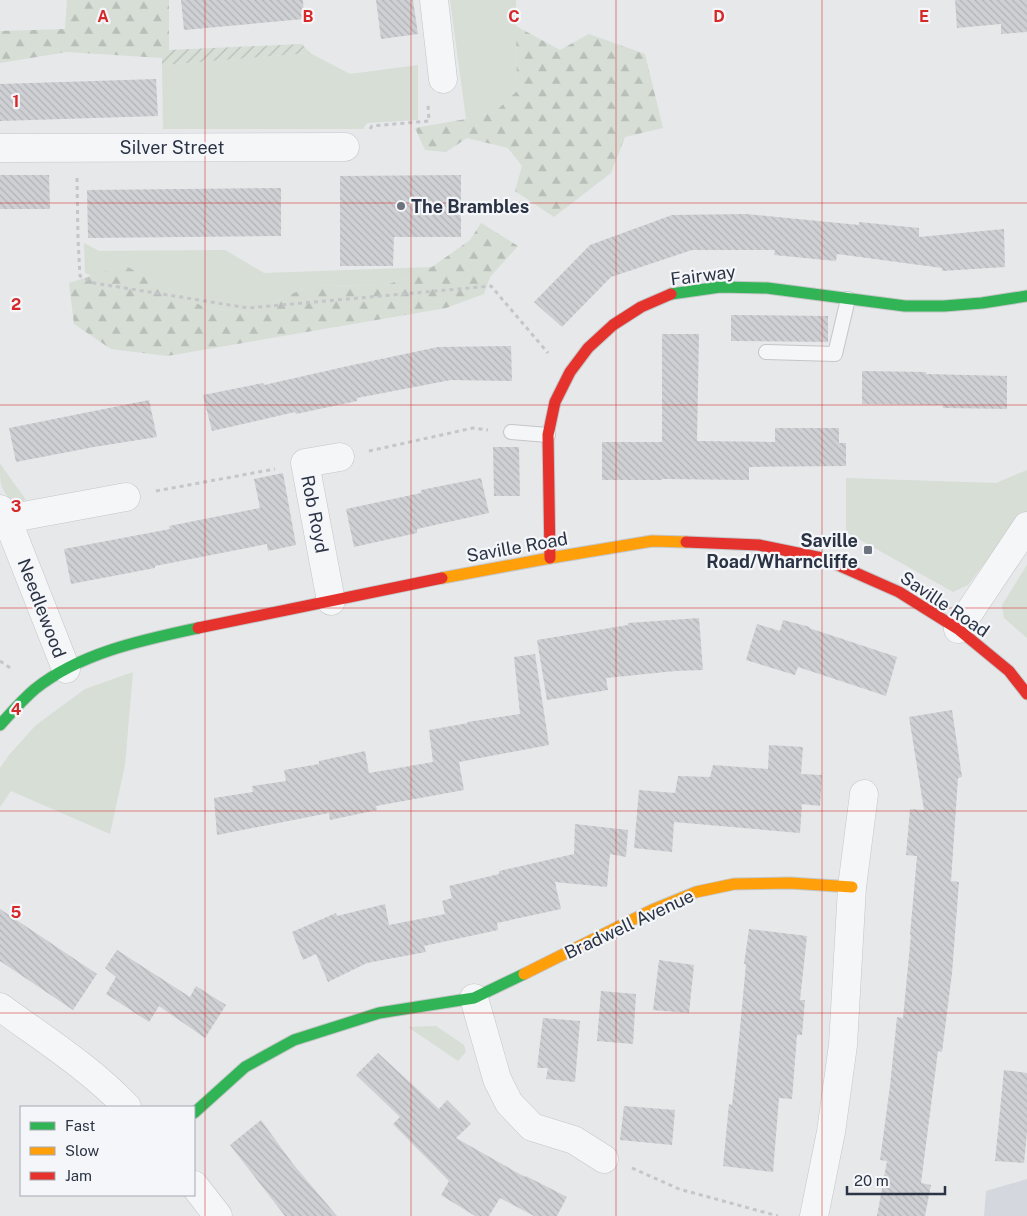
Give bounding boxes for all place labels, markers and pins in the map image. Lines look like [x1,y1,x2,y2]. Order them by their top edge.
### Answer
place label: The Brambles [411,196,529,217]
marker: The Brambles [395,200,407,212]
place label: Saville Road/Wharncliffe [706,530,858,572]
marker: Saville Road/Wharncliffe [862,544,874,556]

